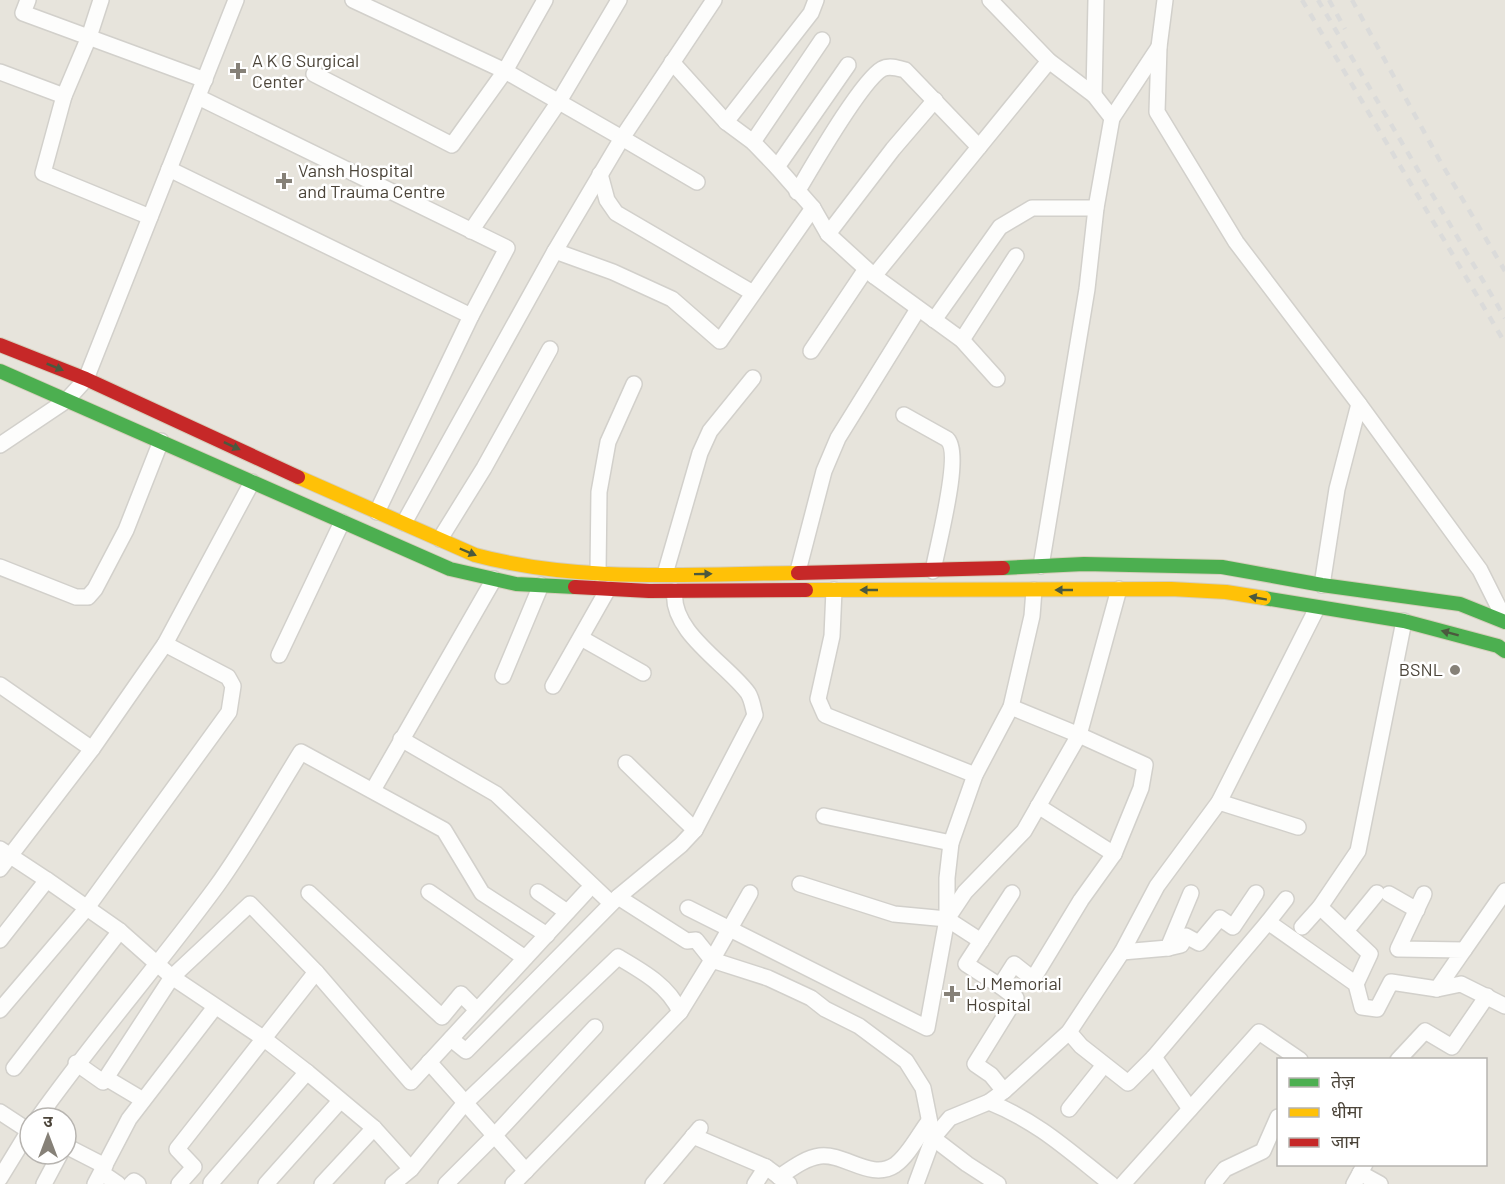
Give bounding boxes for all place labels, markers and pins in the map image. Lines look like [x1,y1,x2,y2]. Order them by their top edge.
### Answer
place label: A K G Surgical Center [252,49,359,92]
marker: A K G Surgical Center [229,62,247,80]
place label: Vansh Hospital and Trauma Centre [298,159,445,202]
marker: Vansh Hospital and Trauma Centre [275,172,293,190]
place label: BSNL [1399,658,1443,680]
marker: BSNL [1448,663,1462,677]
place label: LJ Memorial Hospital [966,972,1062,1015]
marker: LJ Memorial Hospital [943,985,961,1003]

